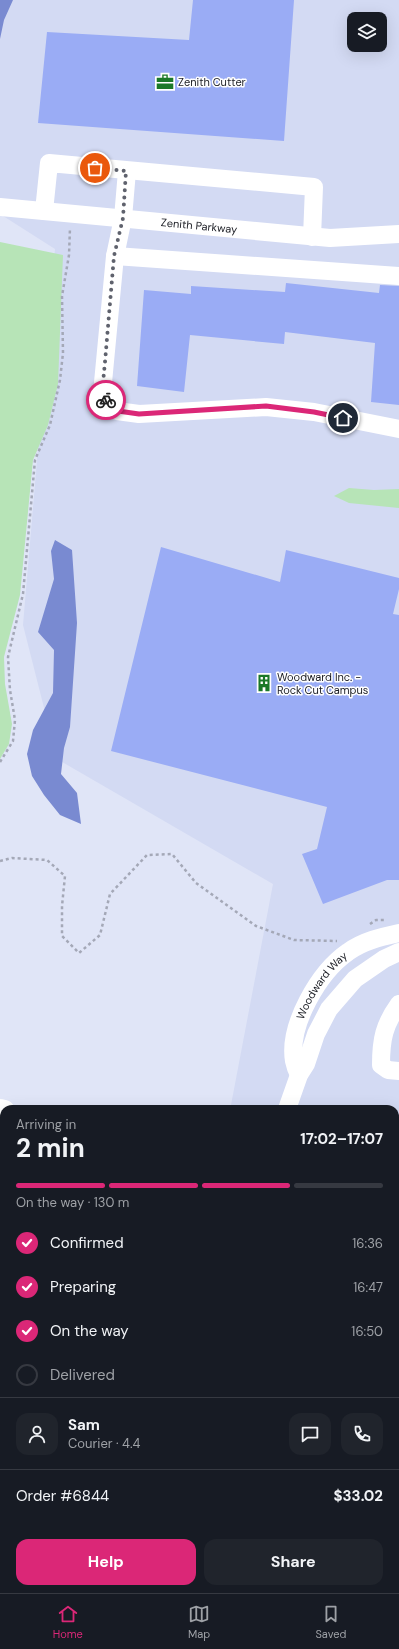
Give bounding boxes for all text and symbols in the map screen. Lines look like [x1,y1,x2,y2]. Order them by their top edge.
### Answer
map controls [347,12,387,52]
button: layers [347,12,387,52]
office icon: Zenith Cutter [155,72,175,92]
place label: Zenith Cutter [178,75,246,89]
pin [78,151,112,185]
icon: bag [84,157,106,179]
street label: Zenith Parkway [160,215,238,236]
courier [86,380,126,420]
icon: bike [95,389,117,411]
pin [326,401,360,435]
icon: home [332,407,354,429]
place label: Woodward Inc. - Rock Cut Campus [277,670,368,697]
building icon: Woodward Inc. - Rock Cut Campus [254,673,274,693]
street label: Woodward Way [293,948,350,1021]
text: Arriving in [16,1116,76,1133]
text: 17:02–17:07 [300,1129,383,1149]
text: 2 min [16,1131,85,1165]
text: On the way · 130 m [16,1194,129,1211]
icon: check [16,1232,38,1254]
text: Confirmed [50,1233,124,1253]
text: 16:36 [352,1235,383,1252]
icon: check [16,1276,38,1298]
text: Preparing [50,1277,116,1297]
text: 16:47 [353,1279,383,1296]
icon: check [16,1320,38,1342]
text: On the way [50,1321,129,1341]
text: 16:50 [351,1323,383,1340]
text: Delivered [50,1365,115,1385]
button: person [16,1413,58,1455]
button: chat [289,1413,331,1455]
button: phone [341,1413,383,1455]
text: Sam [68,1415,100,1435]
text: Courier · 4.4 [68,1435,140,1452]
text: Order #6844 [16,1486,109,1506]
text: $33.02 [334,1486,383,1506]
button: Help [16,1539,196,1585]
button: Share [204,1539,383,1585]
tab: Home [53,1603,83,1641]
tab: Map [188,1603,210,1641]
tab: Saved [315,1603,346,1641]

